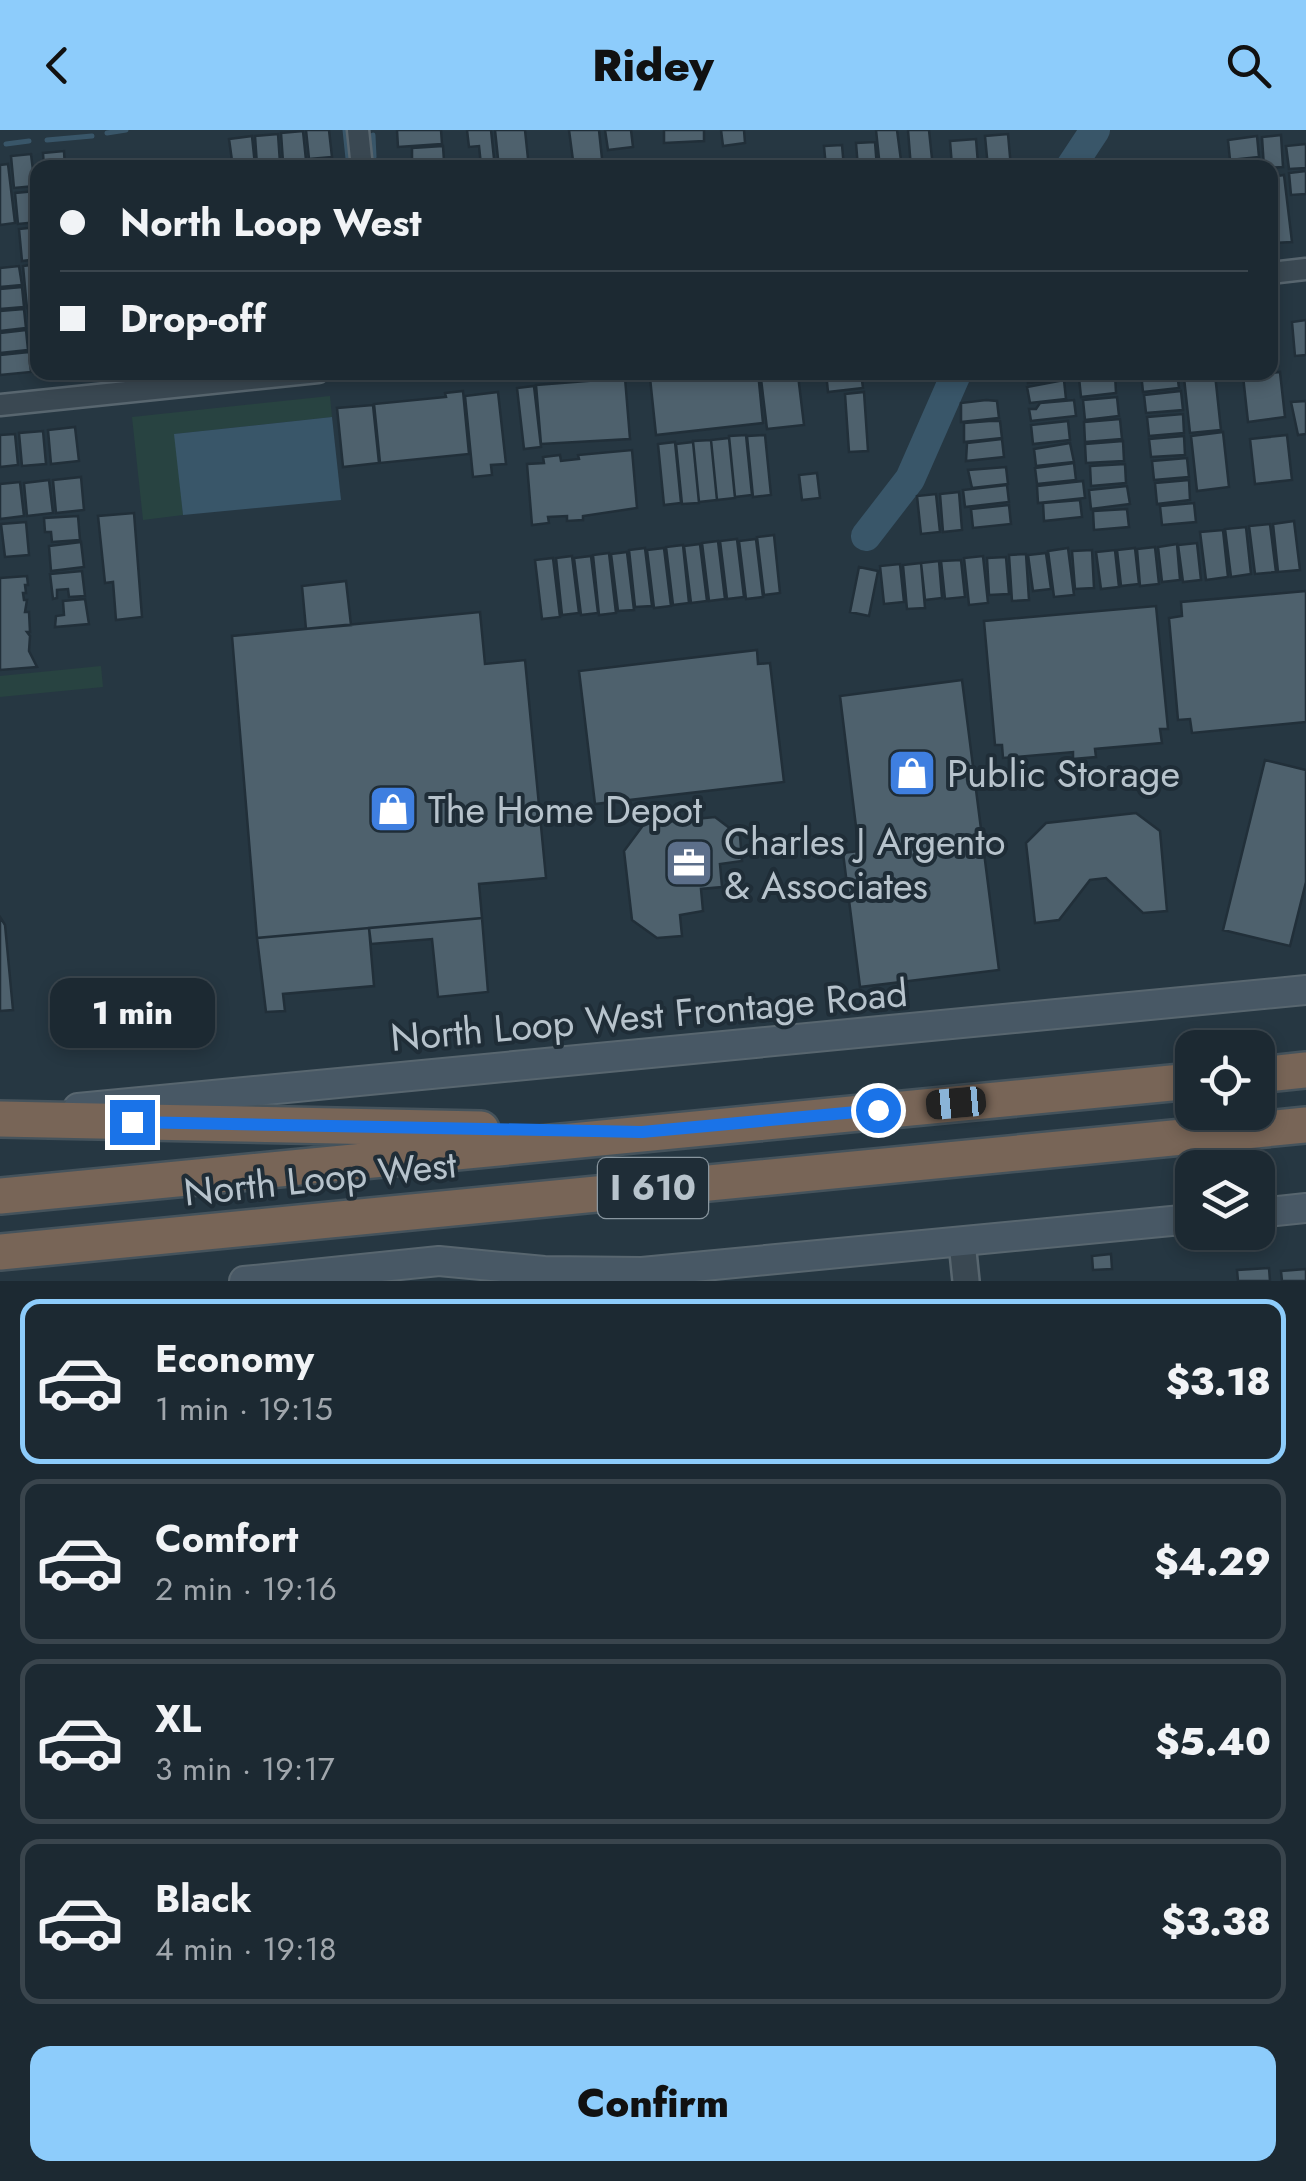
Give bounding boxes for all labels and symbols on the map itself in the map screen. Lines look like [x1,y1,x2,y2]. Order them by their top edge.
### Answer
place label: Public Storage [947,746,1180,801]
shop icon: Public Storage [886,747,938,799]
place label: The Home Depot [428,782,702,837]
shop icon: The Home Depot [367,783,419,835]
place label: Charles J Argento & Associates [724,814,1005,913]
office icon: Charles J Argento & Associates [663,837,715,889]
street label: North Loop West Frontage Road [388,965,910,1065]
callout: 1 min [49,977,214,1047]
car [925,1085,987,1121]
route start [856,1088,901,1133]
route end [110,1100,155,1145]
street label: North Loop West [181,1136,459,1220]
road number: I 610 [598,1158,708,1218]

